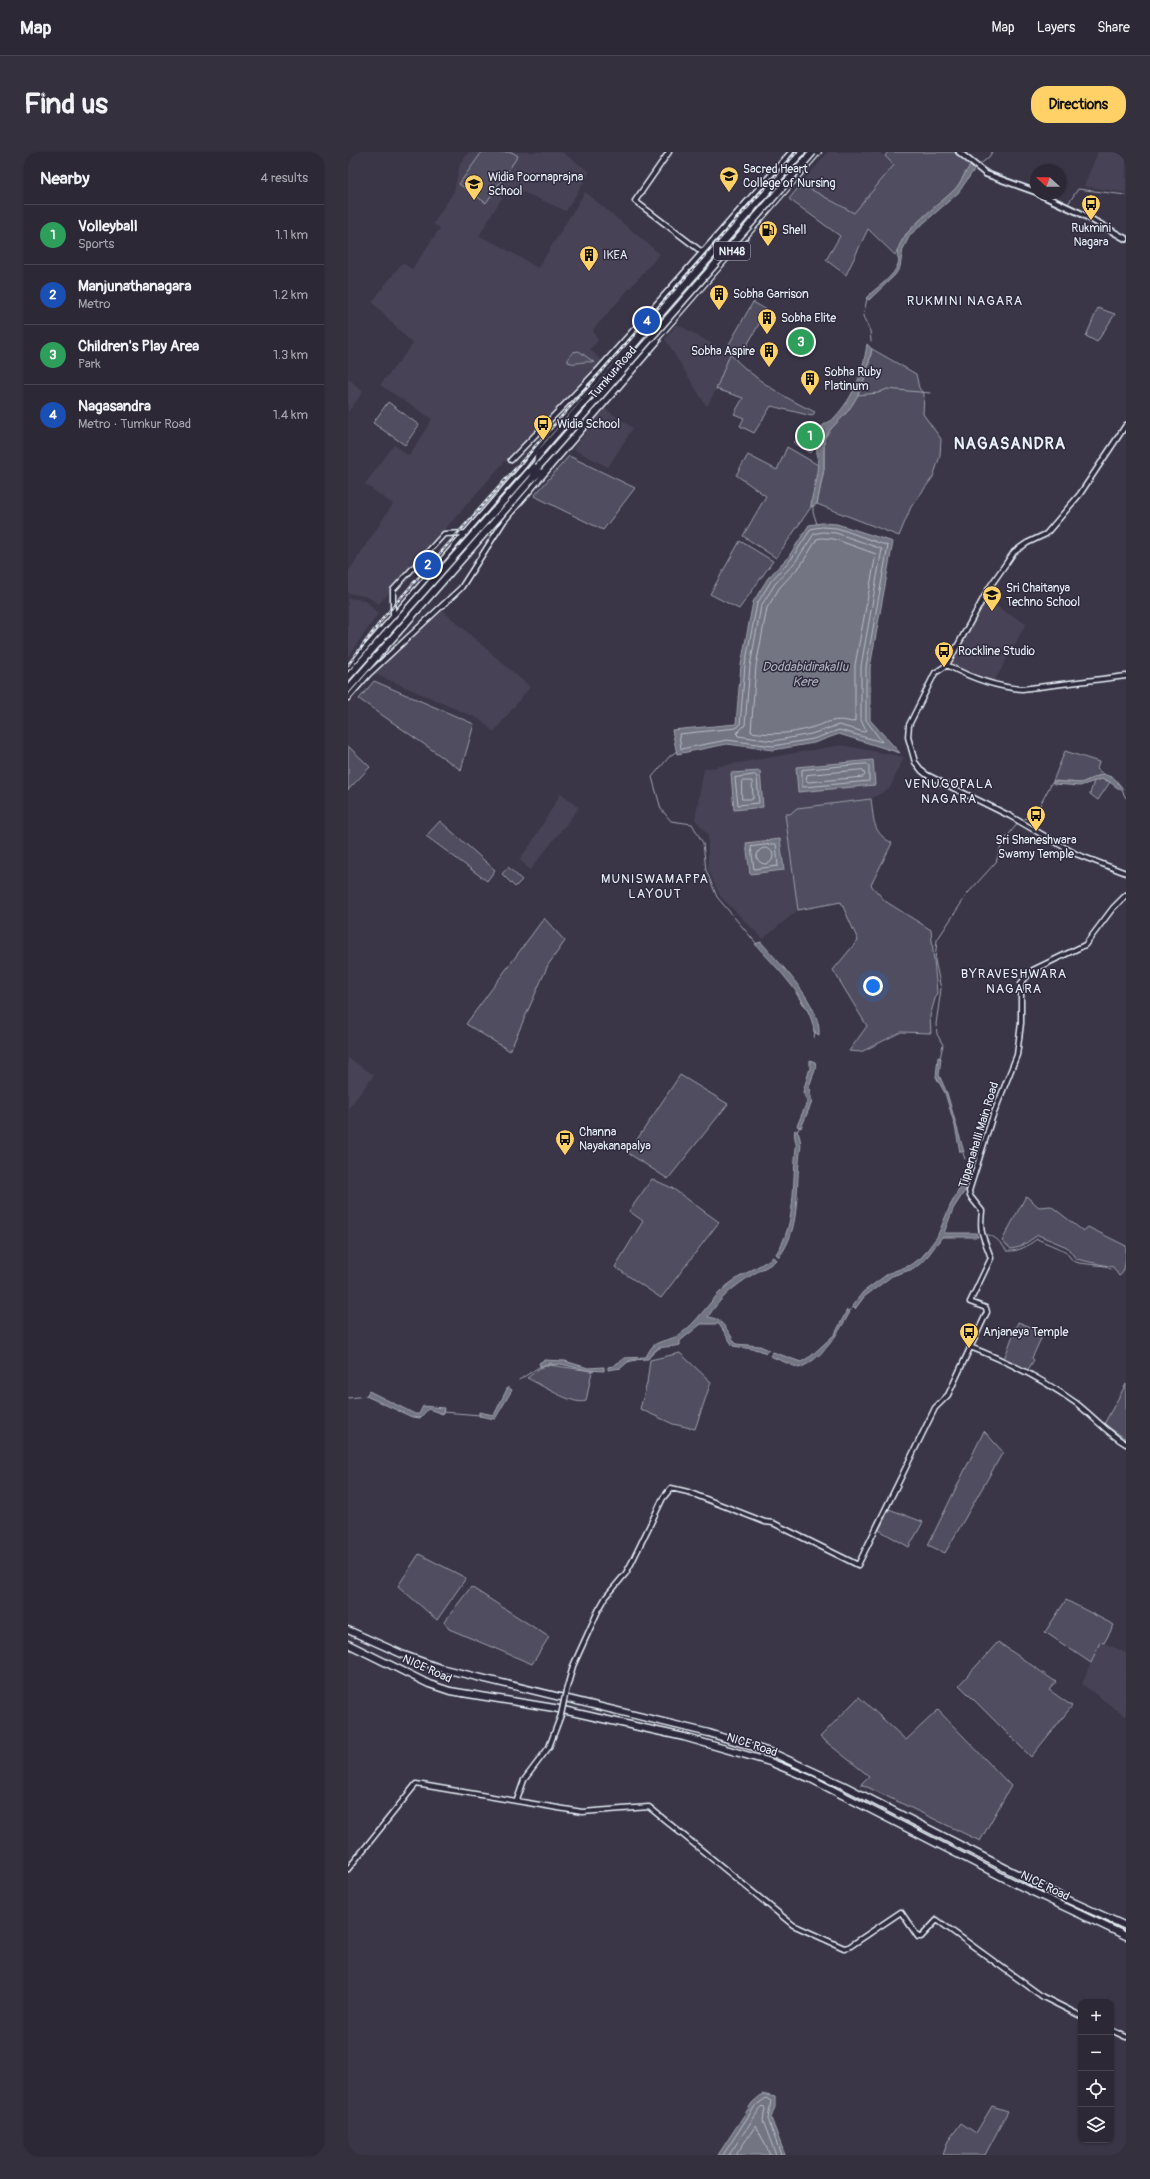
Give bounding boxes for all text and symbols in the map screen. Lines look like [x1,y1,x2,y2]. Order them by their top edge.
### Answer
text: Map [20,16,51,40]
text: Map [992,19,1015,36]
text: Layers [1037,19,1075,36]
text: Share [1097,19,1130,36]
button: Directions [1031,86,1126,123]
text: Find us [24,87,108,122]
place label: Sacred Heart College of Nursing [743,162,836,191]
north arrow [1030,164,1066,200]
school or university icon: Sacred Heart College of Nursing [718,165,740,193]
text: Nearby [40,168,89,189]
text: 4 results [261,170,308,186]
place label: Widia Poornaprajna School [488,170,584,199]
school or university icon: Widia Poornaprajna School [463,173,485,201]
bus stop icon: Rukmini Nagara [1080,193,1102,221]
text: Volleyball [78,217,137,236]
fuel station icon: Shell [757,219,779,247]
place label: Rukmini Nagara [1071,221,1111,250]
place label: Shell [782,223,806,238]
text: 1 [50,227,56,243]
text: 1.1 km [275,227,308,243]
text: Sports [78,236,114,252]
road number: NH48 [714,242,750,260]
building icon: IKEA [578,244,600,272]
place label: IKEA [603,248,628,263]
text: Manjunathanagara [78,277,191,296]
building icon: Sobha Garrison [708,283,730,311]
text: 2 [49,287,57,303]
text: 1.2 km [273,287,308,303]
place label: Sobha Garrison [733,287,809,302]
district label: RUKMINI NAGARA [907,293,1023,309]
text: Metro [78,296,110,312]
pin: 4 [634,306,660,336]
building icon: Sobha Elite [756,307,778,335]
place label: Sobha Elite [781,311,836,326]
pin: 3 [788,327,814,357]
text: Children's Play Area [78,337,199,356]
building icon: Sobha Aspire [758,340,780,368]
street label: Tumkur Road [586,343,640,403]
place label: Sobha Aspire [691,344,755,359]
text: 3 [49,347,57,363]
text: 1.3 km [273,347,308,363]
text: Park [78,356,101,372]
place label: Sobha Ruby Platinum [824,365,881,394]
building icon: Sobha Ruby Platinum [799,368,821,396]
text: Nagasandra [78,397,151,416]
text: 4 [49,407,57,423]
text: 1.4 km [273,407,308,423]
bus stop icon: Widia School [532,413,554,441]
text: Metro · Tumkur Road [78,416,191,432]
place label: Widia School [557,417,620,432]
pin: 1 [797,421,823,451]
district label: NAGASANDRA [954,434,1066,454]
pin: 2 [415,550,441,580]
place label: Sri Chaitanya Techno School [1006,581,1080,610]
school or university icon: Sri Chaitanya Techno School [981,584,1003,612]
bus stop icon: Rockline Studio [933,640,955,668]
place label: Rockline Studio [958,644,1036,659]
water label: Doddabidirakallu Kere [762,659,850,690]
district label: VENUGOPALA NAGARA [904,776,994,807]
bus stop icon: Sri Shaneshwara Swamy Temple [1025,804,1047,832]
place label: Sri Shaneshwara Swamy Temple [995,833,1077,862]
district label: MUNISWAMAPPA LAYOUT [601,871,709,902]
district label: BYRAVESHWARA NAGARA [961,966,1067,997]
your location [863,976,883,996]
street label: Tippenahalli Main Road [956,1080,1002,1190]
place label: Channa Nayakanapalya [579,1125,651,1154]
bus stop icon: Channa Nayakanapalya [554,1128,576,1156]
bus stop icon: Anjaneya Temple [958,1321,980,1349]
place label: Anjaneya Temple [983,1325,1068,1340]
street label: NICE Road [400,1651,454,1687]
street label: NICE Road [725,1730,779,1760]
street label: NICE Road [1018,1868,1072,1904]
map controls [1078,1999,1114,2143]
button: + [1078,1999,1114,2035]
button: − [1078,2035,1114,2071]
button: locate [1078,2071,1114,2107]
button: layers [1078,2107,1114,2143]

